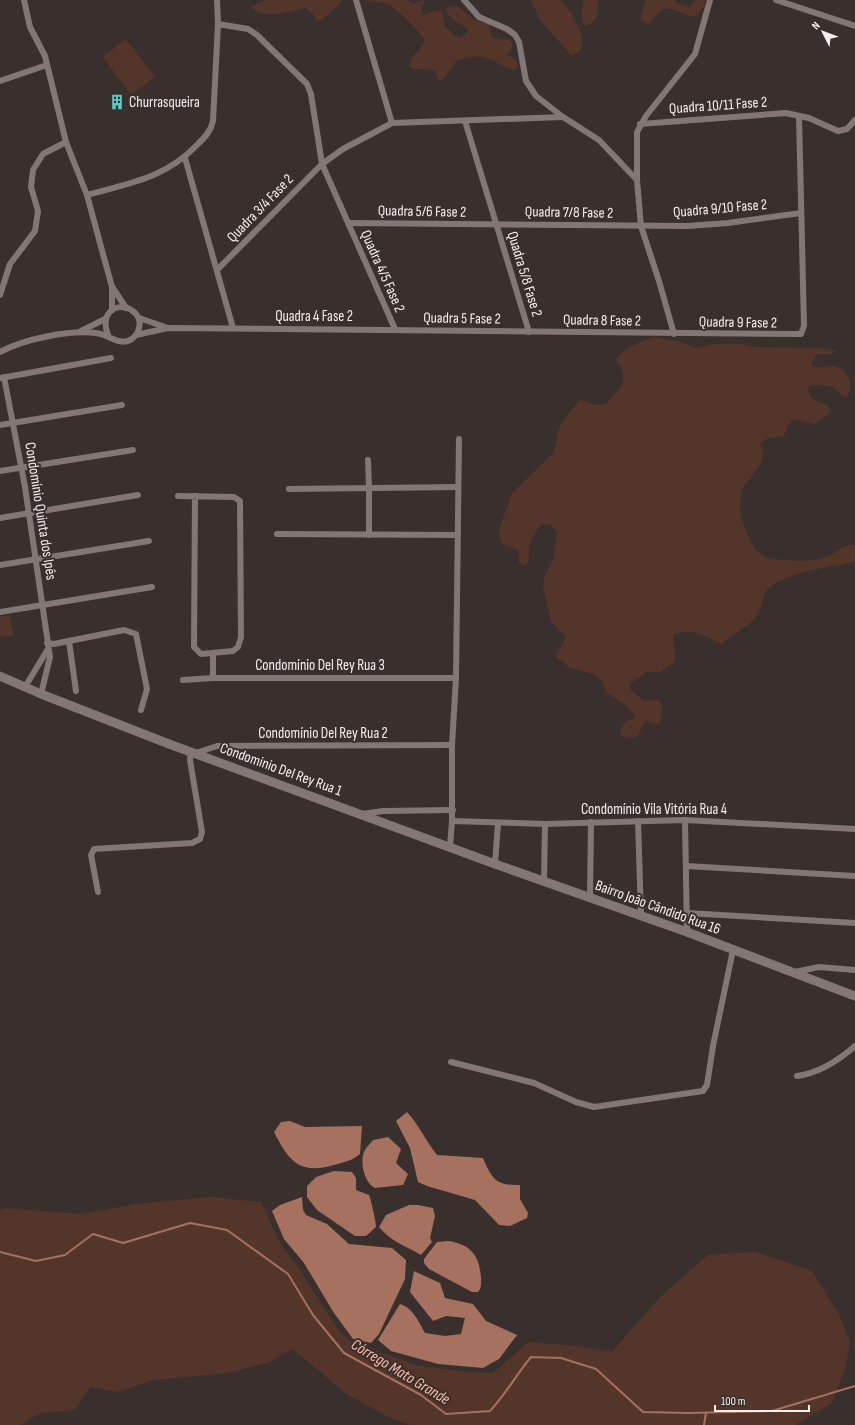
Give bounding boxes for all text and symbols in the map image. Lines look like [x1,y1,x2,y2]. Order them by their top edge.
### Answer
north arrow [803,12,843,52]
text: N [809,19,823,32]
building icon: Churrasqueira [108,93,126,111]
place label: Churrasqueira [129,93,200,112]
street label: Quadra 10/11 Fase 2 [668,93,768,118]
street label: Quadra 3/4 Fase 2 [223,170,298,247]
street label: Quadra 9/10 Fase 2 [672,195,768,222]
street label: Quadra 5/6 Fase 2 [378,201,466,222]
street label: Quadra 7/8 Fase 2 [525,202,613,223]
street label: Quadra 4/5 Fase 2 [356,227,409,315]
street label: Quadra 5/8 Fase 2 [503,229,547,319]
street label: Quadra 4 Fase 2 [275,307,353,326]
street label: Quadra 5 Fase 2 [423,308,501,329]
street label: Quadra 8 Fase 2 [563,310,641,331]
street label: Quadra 9 Fase 2 [699,312,777,333]
street label: Condomínio Quinta dos Ipês [20,441,61,581]
street label: Condomínio Del Rey Rua 3 [255,656,385,675]
street label: Condomínio Del Rey Rua 2 [258,724,388,743]
street label: Condominio Del Rey Rua 1 [217,739,345,801]
street label: Condomínio Vila Vitória Rua 4 [581,800,727,819]
street label: Bairro João Cândido Rua 16 [592,876,723,939]
water label: Córrego Mato Grande [347,1335,453,1409]
scale bar [715,1387,809,1413]
text: 100 m [721,1394,746,1409]

